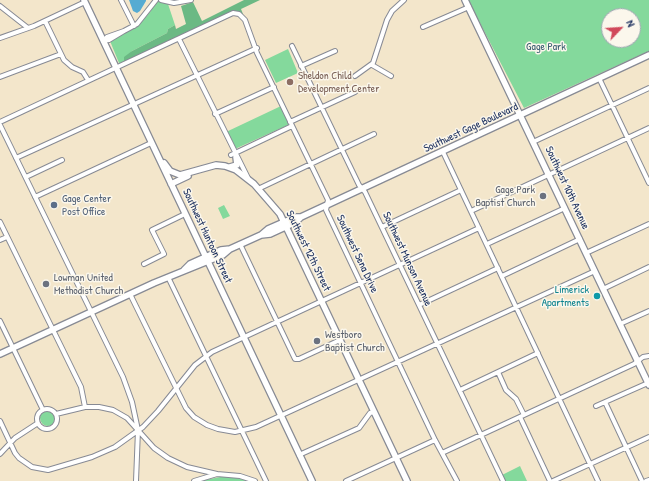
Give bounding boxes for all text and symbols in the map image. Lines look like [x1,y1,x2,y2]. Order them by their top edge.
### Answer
north arrow [601,8,641,48]
text: N [623,18,639,29]
park label: Gage Park [526,40,566,54]
place label: Sheldon Child Development Center [298,69,379,95]
marker: Sheldon Child Development Center [285,77,295,87]
street label: Southwest Gage Boulevard [422,100,520,156]
street label: Southwest 10th Avenue [542,144,592,232]
place label: Gage Park Baptist Church [475,183,535,209]
street label: Southwest Huntoon Street [179,187,235,285]
marker: Gage Park Baptist Church [538,191,548,201]
place label: Gage Center Post Office [62,192,111,218]
marker: Gage Center Post Office [49,200,59,210]
street label: Southwest 12th Street [283,209,333,293]
street label: Southwest Munson Avenue [379,210,435,308]
street label: Southwest Sena Drive [333,213,381,295]
place label: Lowman United Methodist Church [54,271,123,297]
marker: Lowman United Methodist Church [41,279,51,289]
place label: Limerick Apartments [542,283,589,309]
marker: Limerick Apartments [592,291,602,301]
place label: Westboro Baptist Church [325,328,385,354]
marker: Westboro Baptist Church [312,336,322,346]

